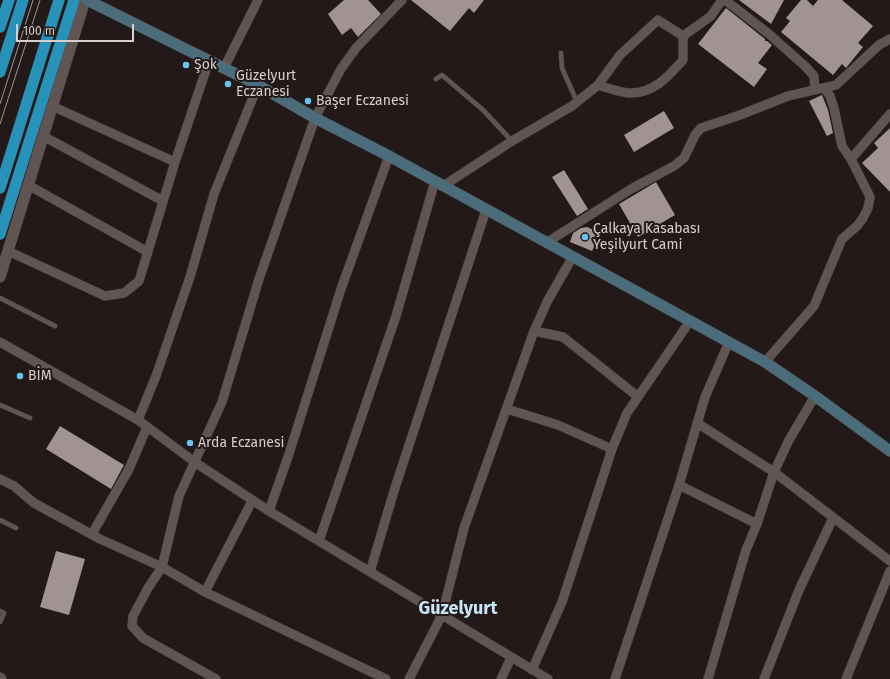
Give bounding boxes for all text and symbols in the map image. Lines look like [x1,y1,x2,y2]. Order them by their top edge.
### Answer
scale bar [18,16,136,42]
text: 100 m [23,24,55,38]
place label: Şok [194,57,217,73]
marker: Şok [181,60,191,70]
place label: Güzelyurt Eczanesi [236,68,296,100]
marker: Güzelyurt Eczanesi [223,79,233,89]
place label: Başer Eczanesi [316,93,409,109]
marker: Başer Eczanesi [303,96,313,106]
place label: Çalkaya Kasabası Yeşilyurt Cami [593,221,700,254]
marker: Çalkaya Kasabası Yeşilyurt Cami [580,232,590,242]
place label: BİM [28,368,52,384]
marker: BİM [15,371,25,381]
place label: Arda Eczanesi [198,435,284,451]
marker: Arda Eczanesi [185,438,195,448]
district label: Güzelyurt [419,598,497,620]

